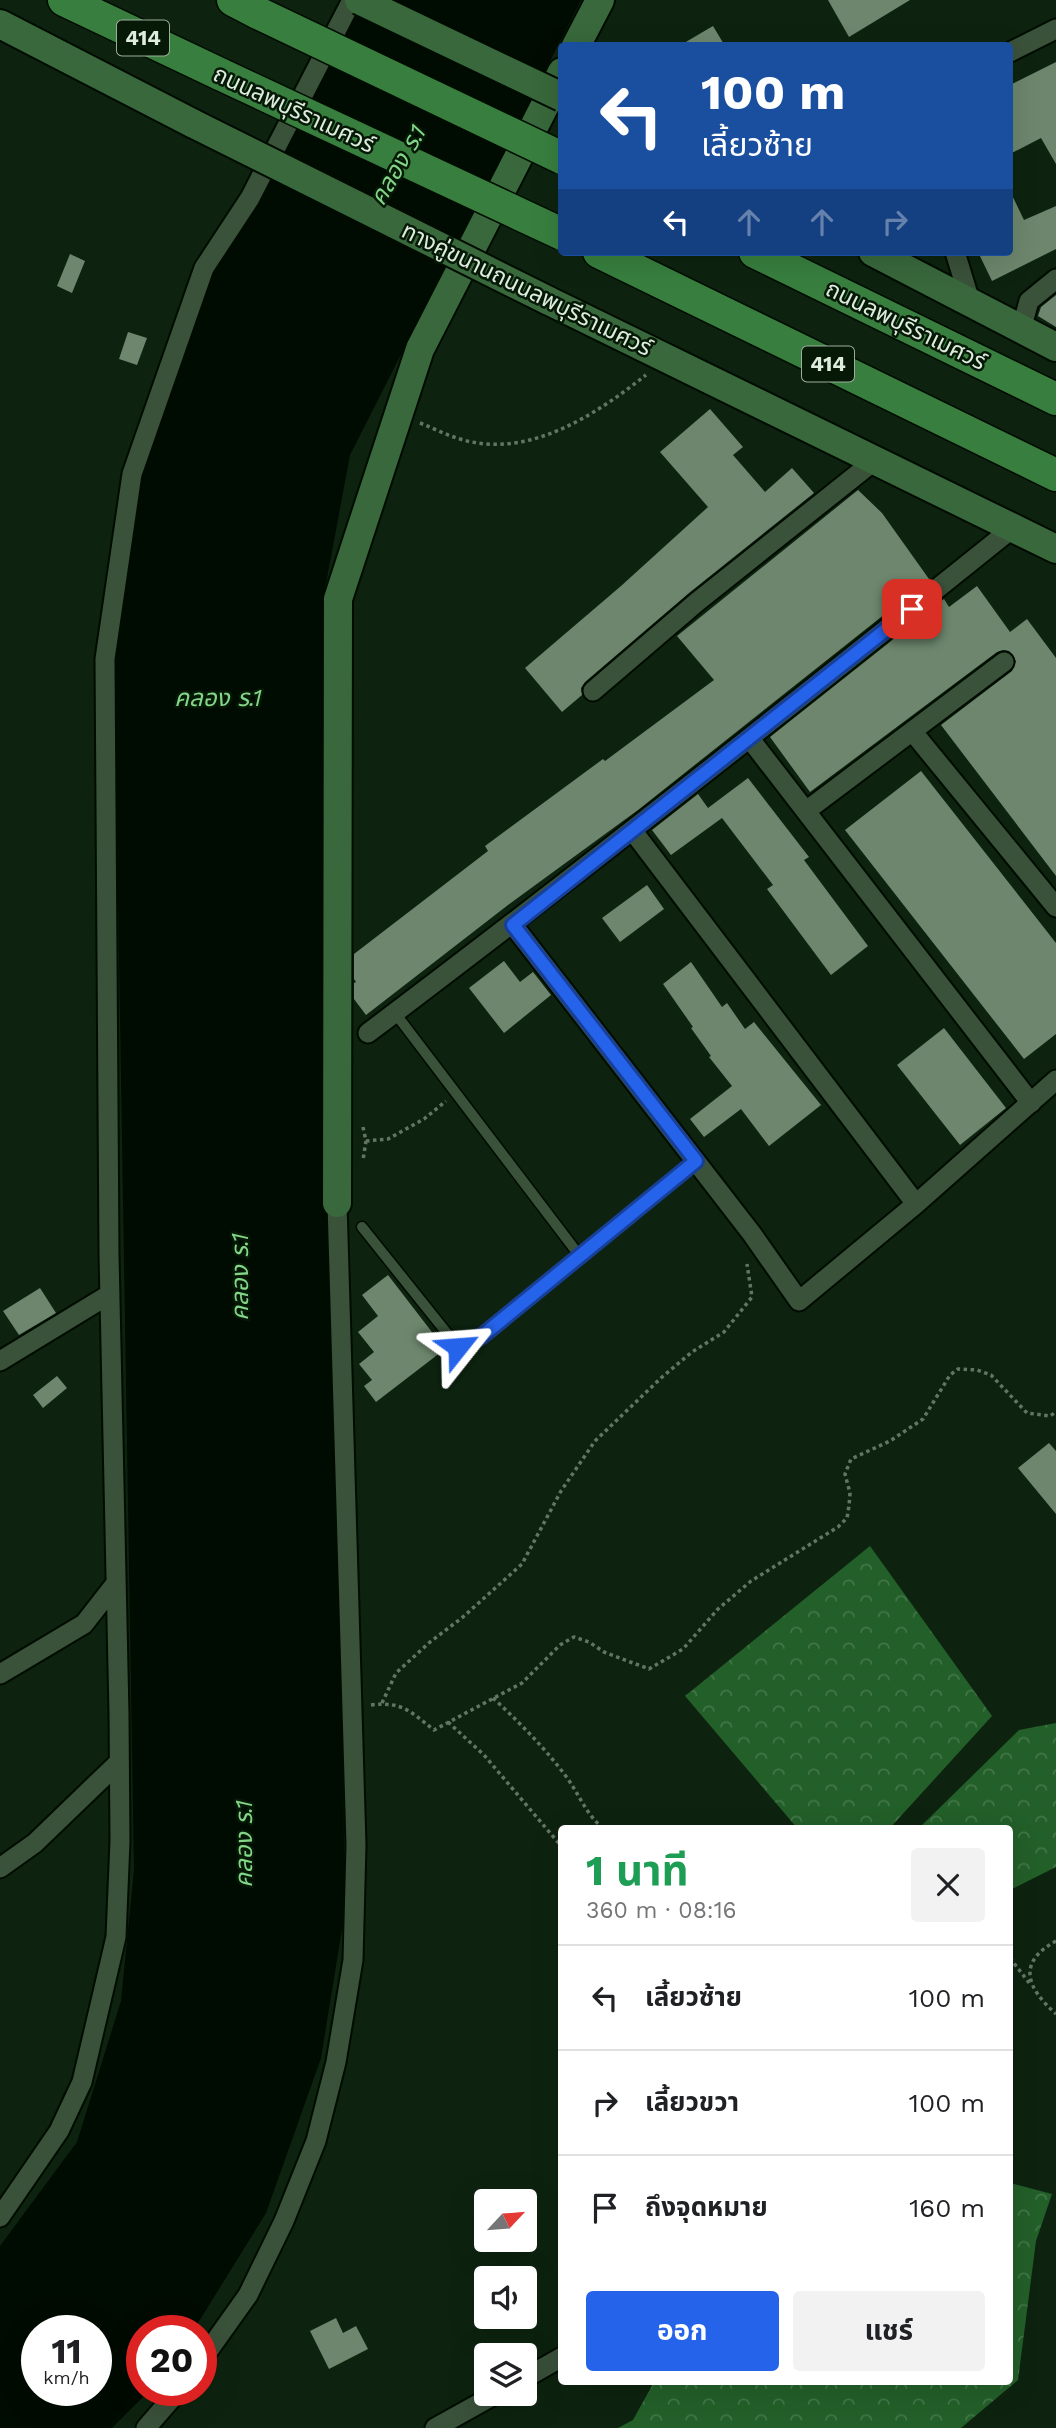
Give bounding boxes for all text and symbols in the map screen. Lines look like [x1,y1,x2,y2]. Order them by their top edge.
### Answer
road number: 414 [117,20,169,56]
street label: ถนนลพบุรีราเมศวร์ [209,60,380,159]
text: 100 m [701,63,845,121]
icon: left [586,70,677,161]
water label: คลอง ร.1 [364,120,432,210]
text: เลี้ยวซ้าย [701,126,813,164]
icon: left [657,203,695,241]
icon: ahead [730,203,768,241]
icon: ahead [803,203,841,241]
icon: right [876,203,914,241]
street label: ทางคู่ขนานถนนลพบุรีราเมศวร์ [397,217,657,363]
street label: ถนนลพบุรีราเมศวร์ [821,275,991,376]
road number: 414 [802,346,854,382]
pin [882,579,942,639]
icon: arrive [893,590,931,628]
water label: คลอง ร.1 [174,684,262,712]
water label: คลอง ร.1 [226,1233,254,1321]
position arrow [421,1310,495,1384]
water label: คลอง ร.1 [230,1800,258,1888]
text: 1 นาที [586,1846,689,1895]
button: close [911,1848,985,1922]
text: 360 m · 08:16 [586,1897,737,1924]
icon: left [586,1979,624,2017]
text: เลี้ยวซ้าย [645,1982,742,2012]
text: 100 m [909,1983,985,2013]
icon: right [586,2084,624,2122]
text: เลี้ยวขวา [645,2087,739,2117]
text: 100 m [909,2088,985,2118]
north arrow [474,2189,537,2252]
map controls [474,2189,537,2406]
icon: arrive [586,2189,624,2227]
text: ถึงจุดหมาย [645,2192,768,2222]
text: 160 m [909,2193,985,2223]
button: sound [474,2266,537,2329]
button: ออก [586,2291,779,2371]
button: แชร์ [793,2291,985,2371]
speed limit sign: 20 [126,2315,217,2406]
text: 11 [51,2330,82,2372]
button: layers [474,2343,537,2406]
text: km/h [43,2367,90,2388]

